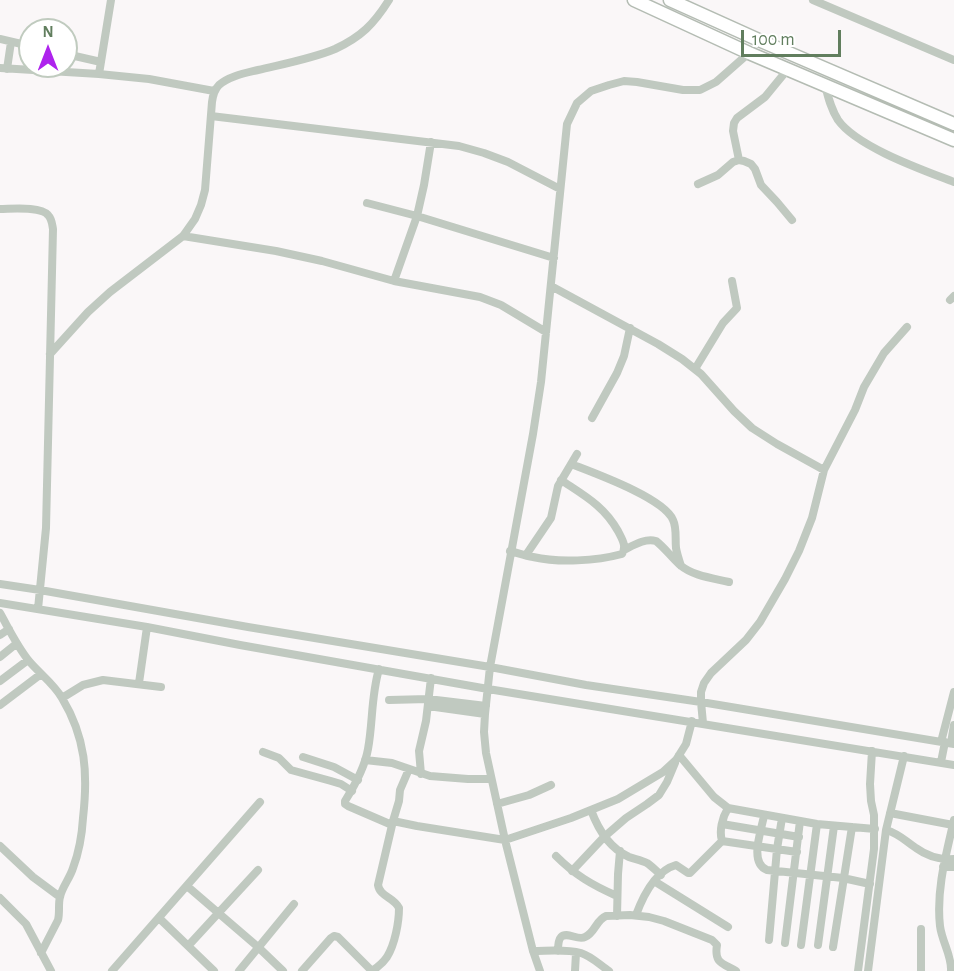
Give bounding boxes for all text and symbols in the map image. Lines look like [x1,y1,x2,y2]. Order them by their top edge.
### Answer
north arrow [18,18,78,78]
scale bar [744,18,844,56]
text: N [42,24,54,40]
text: 100 m [752,31,795,49]

